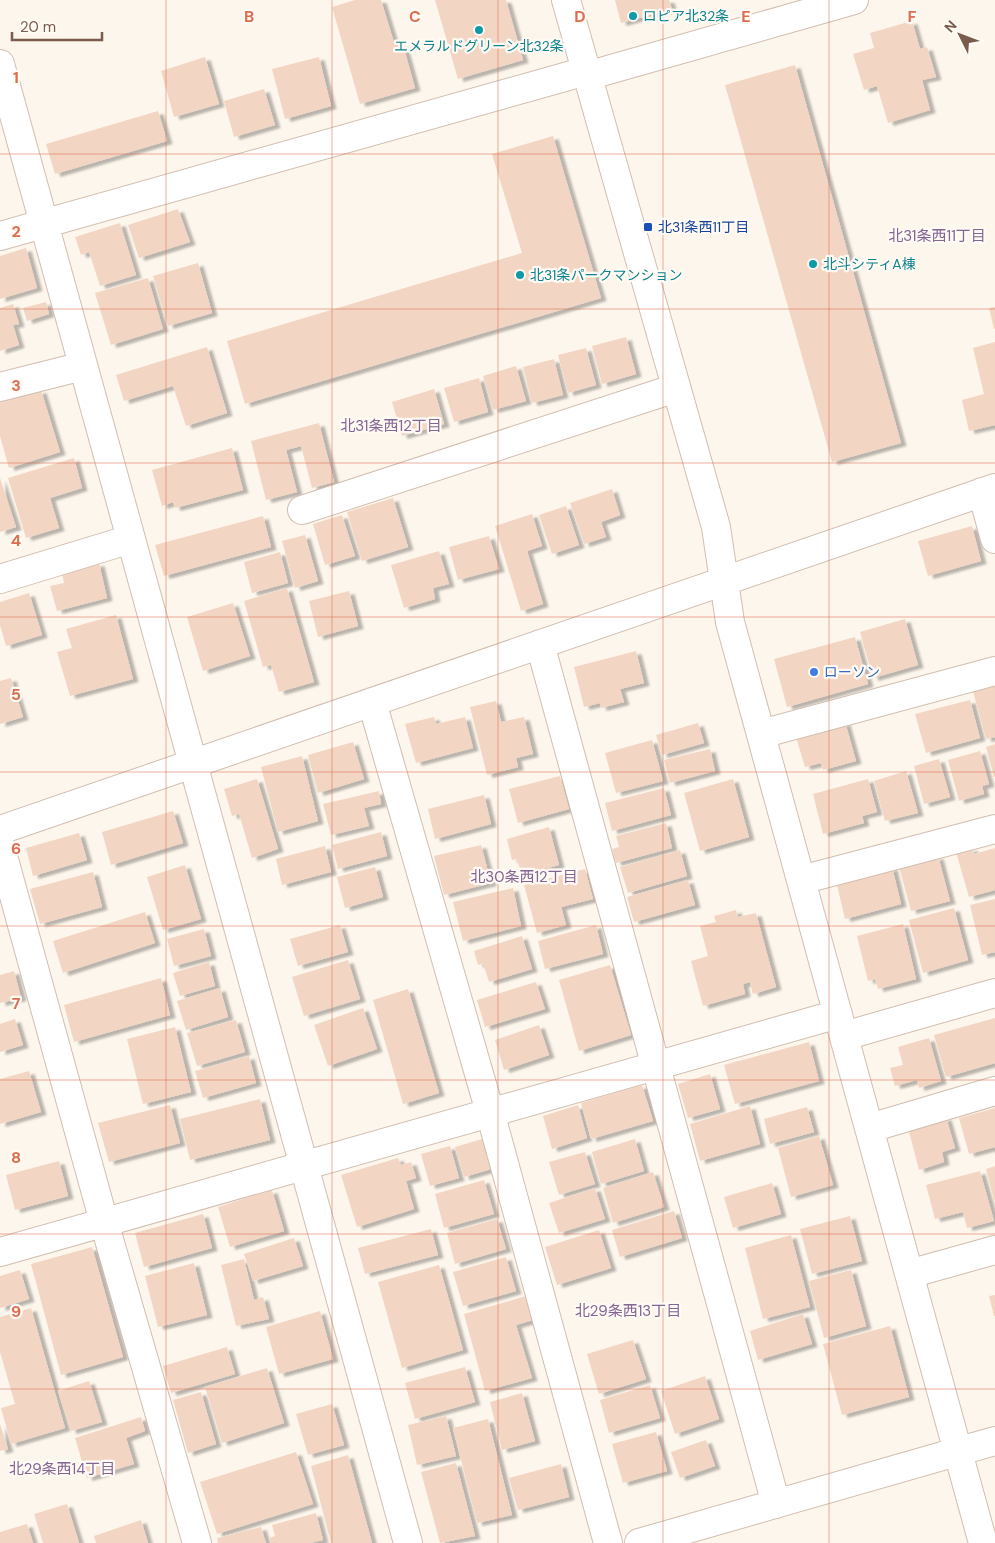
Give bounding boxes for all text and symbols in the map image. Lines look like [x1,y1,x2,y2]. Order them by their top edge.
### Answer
text: B [244,6,254,27]
text: C [409,6,421,27]
text: D [574,6,586,27]
text: E [741,6,751,27]
text: F [908,6,917,27]
place label: ロピア北32条 [643,7,729,25]
scale bar [12,10,102,42]
marker: ロピア北32条 [627,10,639,22]
north arrow [935,10,985,60]
text: N [940,16,960,36]
text: 20 m [20,17,56,37]
marker: エメラルドグリーン北32条 [473,24,485,36]
place label: エメラルドグリーン北32条 [394,37,564,55]
text: 1 [13,67,19,88]
place label: 北31条西11丁目 [658,218,749,236]
text: 2 [11,221,21,242]
marker: 北31条西11丁目 [642,221,654,233]
district label: 北31条西11丁目 [888,226,986,246]
place label: 北斗シティA棟 [823,255,915,273]
marker: 北斗シティA棟 [807,258,819,270]
place label: 北31条パークマンション [530,266,682,284]
marker: 北31条パークマンション [514,269,526,281]
text: 3 [11,375,21,396]
district label: 北31条西12丁目 [340,416,442,436]
text: 4 [11,530,21,551]
place label: ローソン [824,663,880,681]
marker: ローソン [808,666,820,678]
text: 5 [11,684,21,705]
text: 6 [11,838,21,859]
district label: 北30条西12丁目 [470,867,578,887]
text: 7 [12,993,21,1014]
text: 8 [11,1147,21,1168]
text: 9 [11,1301,21,1322]
district label: 北29条西13丁目 [575,1301,681,1321]
district label: 北29条西14丁目 [9,1459,115,1479]

